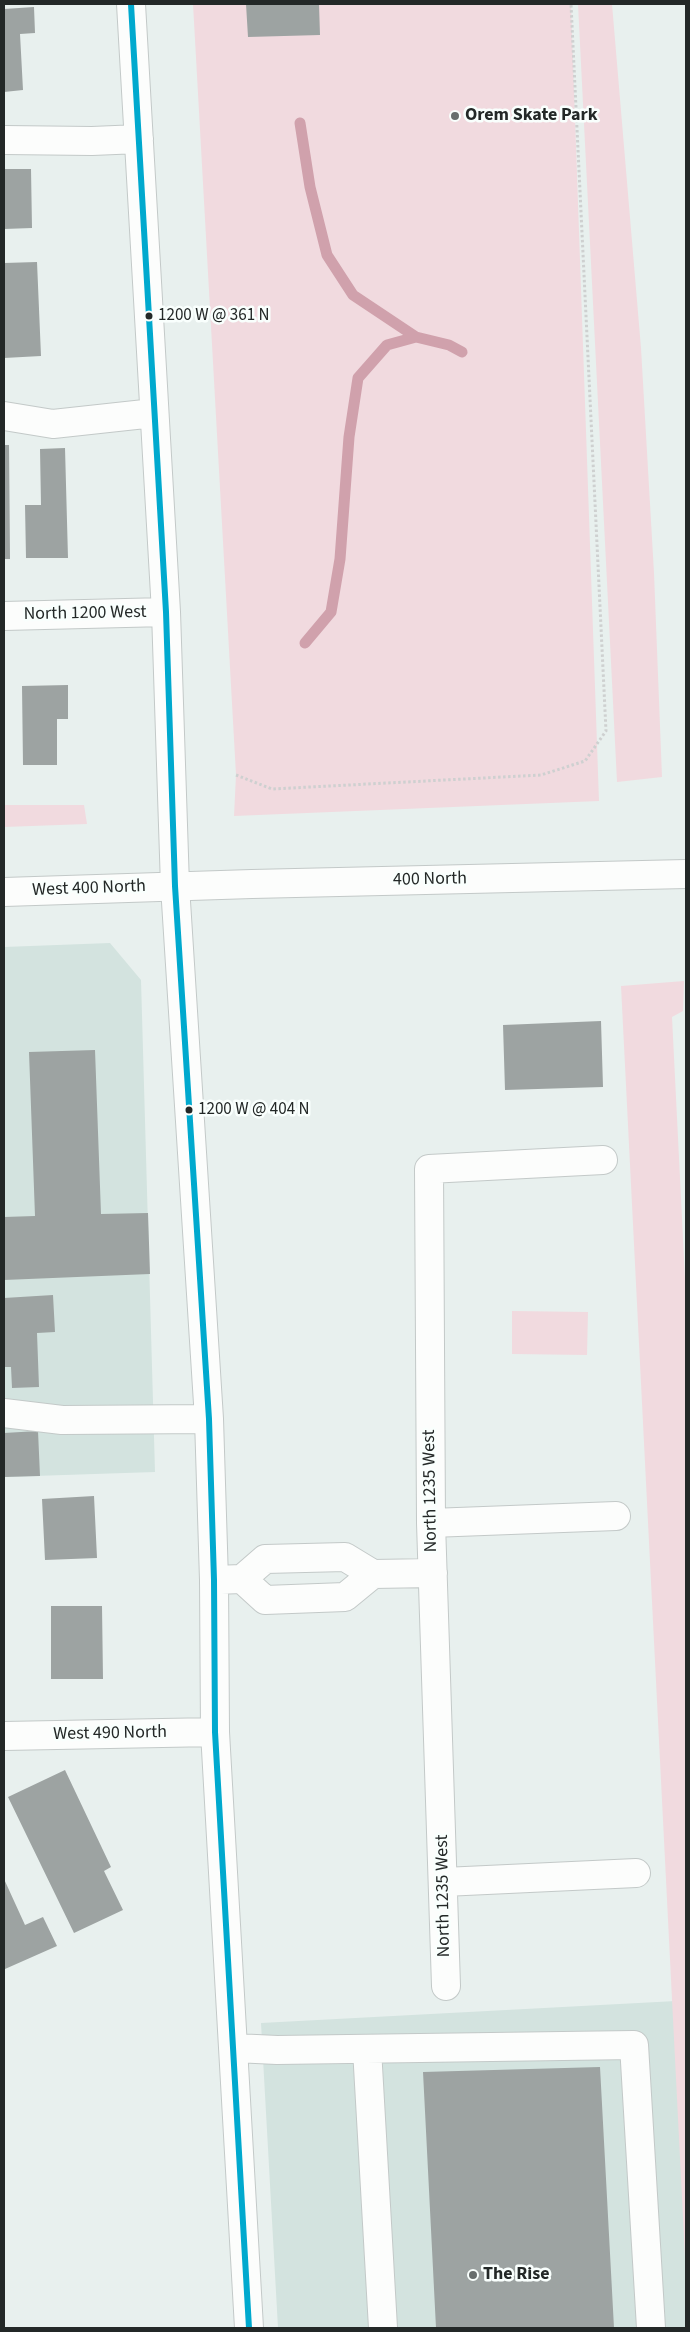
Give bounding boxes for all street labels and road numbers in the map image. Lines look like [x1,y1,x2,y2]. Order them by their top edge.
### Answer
street label: North 1200 West [23,602,147,626]
street label: 400 North [393,869,467,891]
street label: West 400 North [32,876,146,902]
street label: North 1235 West [419,1429,443,1553]
street label: West 490 North [53,1722,167,1746]
street label: North 1235 West [432,1834,456,1958]

